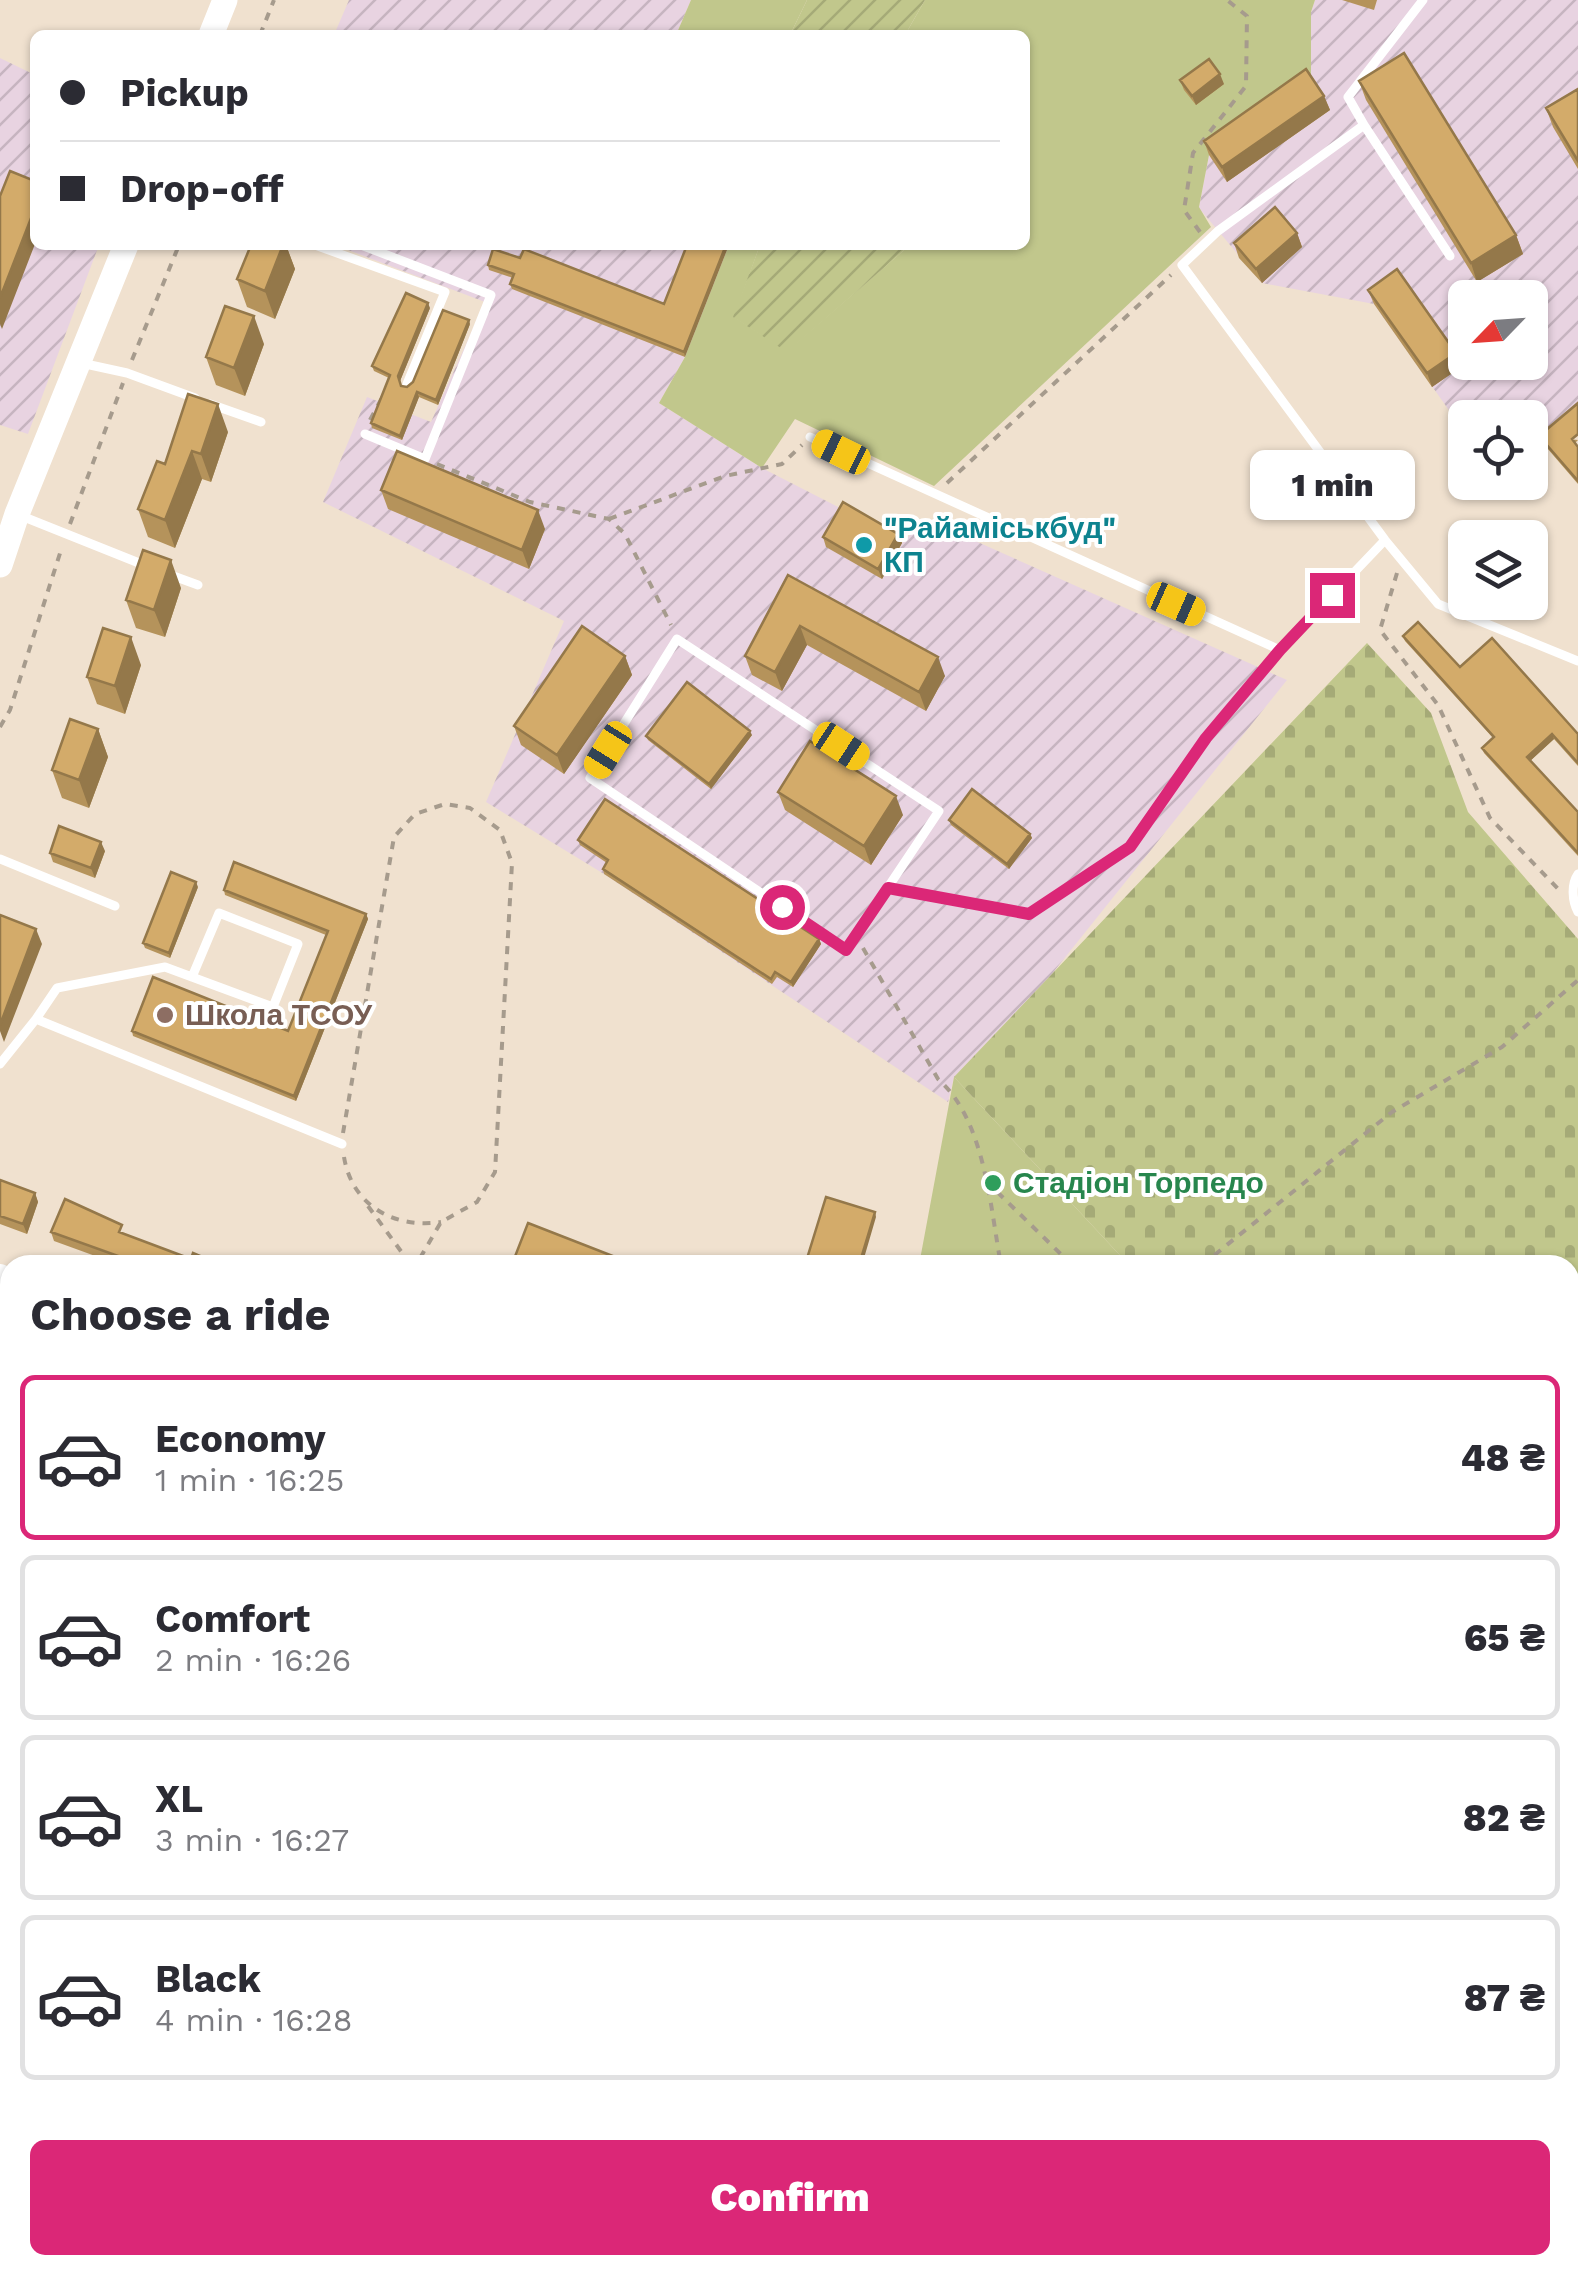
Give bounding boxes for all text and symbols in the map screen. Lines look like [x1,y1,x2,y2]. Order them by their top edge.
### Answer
text: Pickup [120,71,249,115]
text: Drop-off [120,167,284,211]
north arrow [1448,280,1548,380]
map controls [1448,280,1548,620]
button: locate [1448,400,1548,500]
car [807,425,875,479]
callout: 1 min [1250,450,1414,520]
text: 1 min [1291,466,1374,504]
place label: "Райаміськбуд" КП [884,510,1116,579]
button: layers [1448,520,1548,620]
marker: "Райаміськбуд" КП [853,534,875,556]
route end [1310,573,1355,618]
car [1142,578,1210,630]
car [579,717,637,783]
car [808,717,874,775]
route start [760,885,805,930]
place label: Школа ТСОУ [185,997,372,1032]
marker: Школа ТСОУ [154,1004,176,1026]
place label: Стадіон Торпедо [1013,1165,1264,1200]
marker: Стадіон Торпедо [982,1172,1004,1194]
text: Choose a ride [30,1288,330,1341]
icon: car [35,1413,125,1503]
text: Economy [155,1417,326,1461]
text: 48 ₴ [1460,1436,1545,1480]
text: 1 min · 16:25 [155,1461,344,1499]
icon: car [35,1593,125,1683]
text: Comfort [155,1597,310,1641]
text: 65 ₴ [1464,1616,1545,1660]
text: 2 min · 16:26 [155,1641,351,1679]
icon: car [35,1773,125,1863]
text: XL [155,1777,203,1821]
text: 82 ₴ [1463,1796,1545,1840]
text: 3 min · 16:27 [155,1821,349,1859]
icon: car [35,1953,125,2043]
text: Black [155,1957,261,2001]
text: 87 ₴ [1464,1976,1545,2020]
text: 4 min · 16:28 [155,2001,352,2039]
button: Confirm [30,2140,1550,2255]

